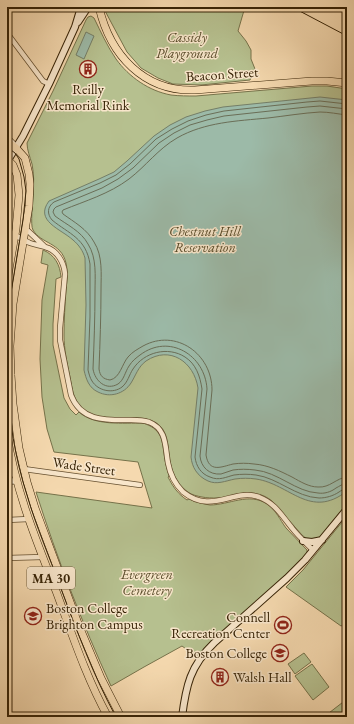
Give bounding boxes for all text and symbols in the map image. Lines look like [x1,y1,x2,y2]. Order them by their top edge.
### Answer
park label: Cassidy Playground [156,28,219,62]
building icon: Reilly Memorial Rink [78,59,98,79]
street label: Beacon Street [185,62,259,86]
place label: Reilly Memorial Rink [47,80,130,114]
park label: Chestnut Hill Reservation [169,222,242,256]
street label: Wade Street [51,453,117,479]
park label: Evergreen Cemetery [120,565,173,599]
road number: MA 30 [27,567,75,589]
place label: Boston College Brighton Campus [46,599,143,633]
school or university icon: Boston College Brighton Campus [23,606,43,626]
place label: Connell Recreation Center [171,608,271,642]
sports icon: Connell Recreation Center [273,615,293,635]
school or university icon: Boston College [270,643,290,663]
place label: Boston College [185,644,268,662]
building icon: Walsh Hall [210,667,230,687]
place label: Walsh Hall [233,668,292,686]

